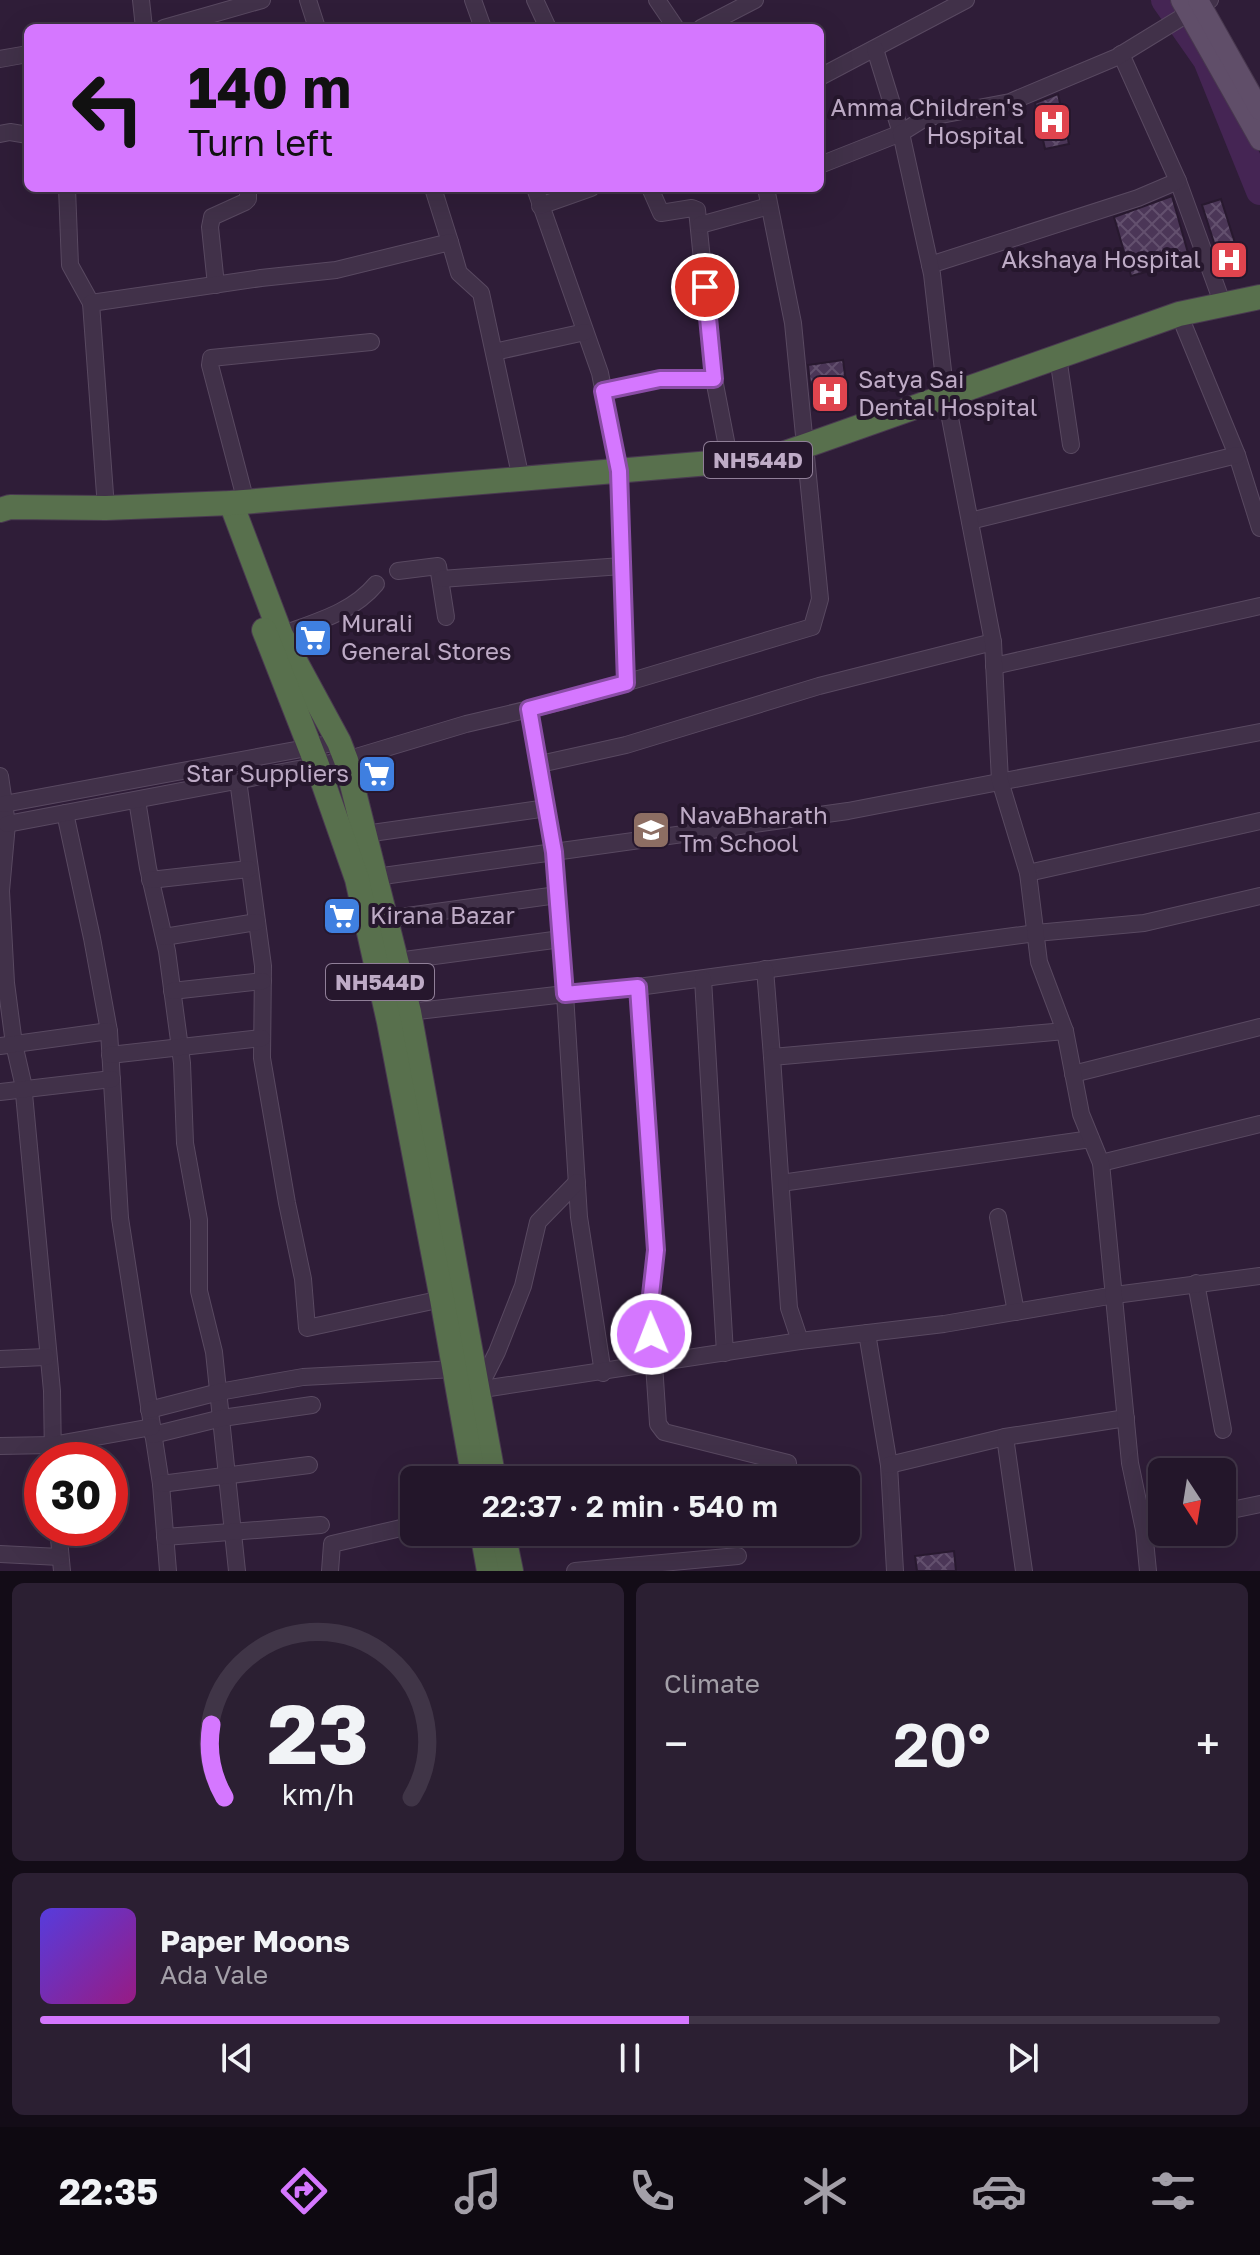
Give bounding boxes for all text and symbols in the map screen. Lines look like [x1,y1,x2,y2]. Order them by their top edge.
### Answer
text: 140 m [188,53,351,120]
icon: left [56,56,160,160]
place label: Amma Children's Hospital [831,92,1024,149]
hospital icon: Amma Children's Hospital [1031,101,1073,143]
text: Turn left [188,121,334,164]
hospital icon: Akshaya Hospital [1208,239,1250,281]
place label: Akshaya Hospital [1001,244,1201,273]
pin [671,253,739,321]
icon: arrive [683,265,727,309]
place label: Satya Sai Dental Hospital [858,364,1037,421]
hospital icon: Satya Sai Dental Hospital [809,373,851,415]
road number: NH544D [704,442,812,478]
place label: Murali General Stores [341,608,512,665]
supermarket icon: Murali General Stores [292,617,334,659]
supermarket icon: Star Suppliers [356,753,398,795]
place label: Star Suppliers [186,758,349,787]
place label: NavaBharath Tm School [679,800,828,857]
school or university icon: NavaBharath Tm School [630,809,672,851]
supermarket icon: Kirana Bazar [321,895,363,937]
place label: Kirana Bazar [370,900,515,929]
road number: NH544D [326,964,434,1000]
position arrow [609,1292,693,1376]
speed limit sign: 30 [24,1442,128,1546]
north arrow [1148,1458,1236,1546]
map controls [1148,1458,1236,1546]
text: 22:37 · 2 min · 540 m [482,1488,778,1524]
text: Climate [664,1668,760,1699]
text: 23 [267,1682,369,1782]
text: 20° [893,1708,991,1780]
text: − [664,1717,688,1770]
text: + [1196,1717,1220,1770]
text: km/h [282,1777,354,1811]
text: Paper Moons [160,1923,350,1959]
text: Ada Vale [160,1959,268,1990]
icon: previous [215,2036,259,2080]
icon: pause [608,2036,652,2080]
icon: next [1001,2036,1045,2080]
icon: directions [276,2163,332,2219]
icon: music [450,2163,506,2219]
icon: phone [624,2163,680,2219]
icon: climate [797,2163,853,2219]
icon: car [971,2163,1027,2219]
icon: filters [1145,2163,1201,2219]
text: 22:35 [59,2170,158,2213]

